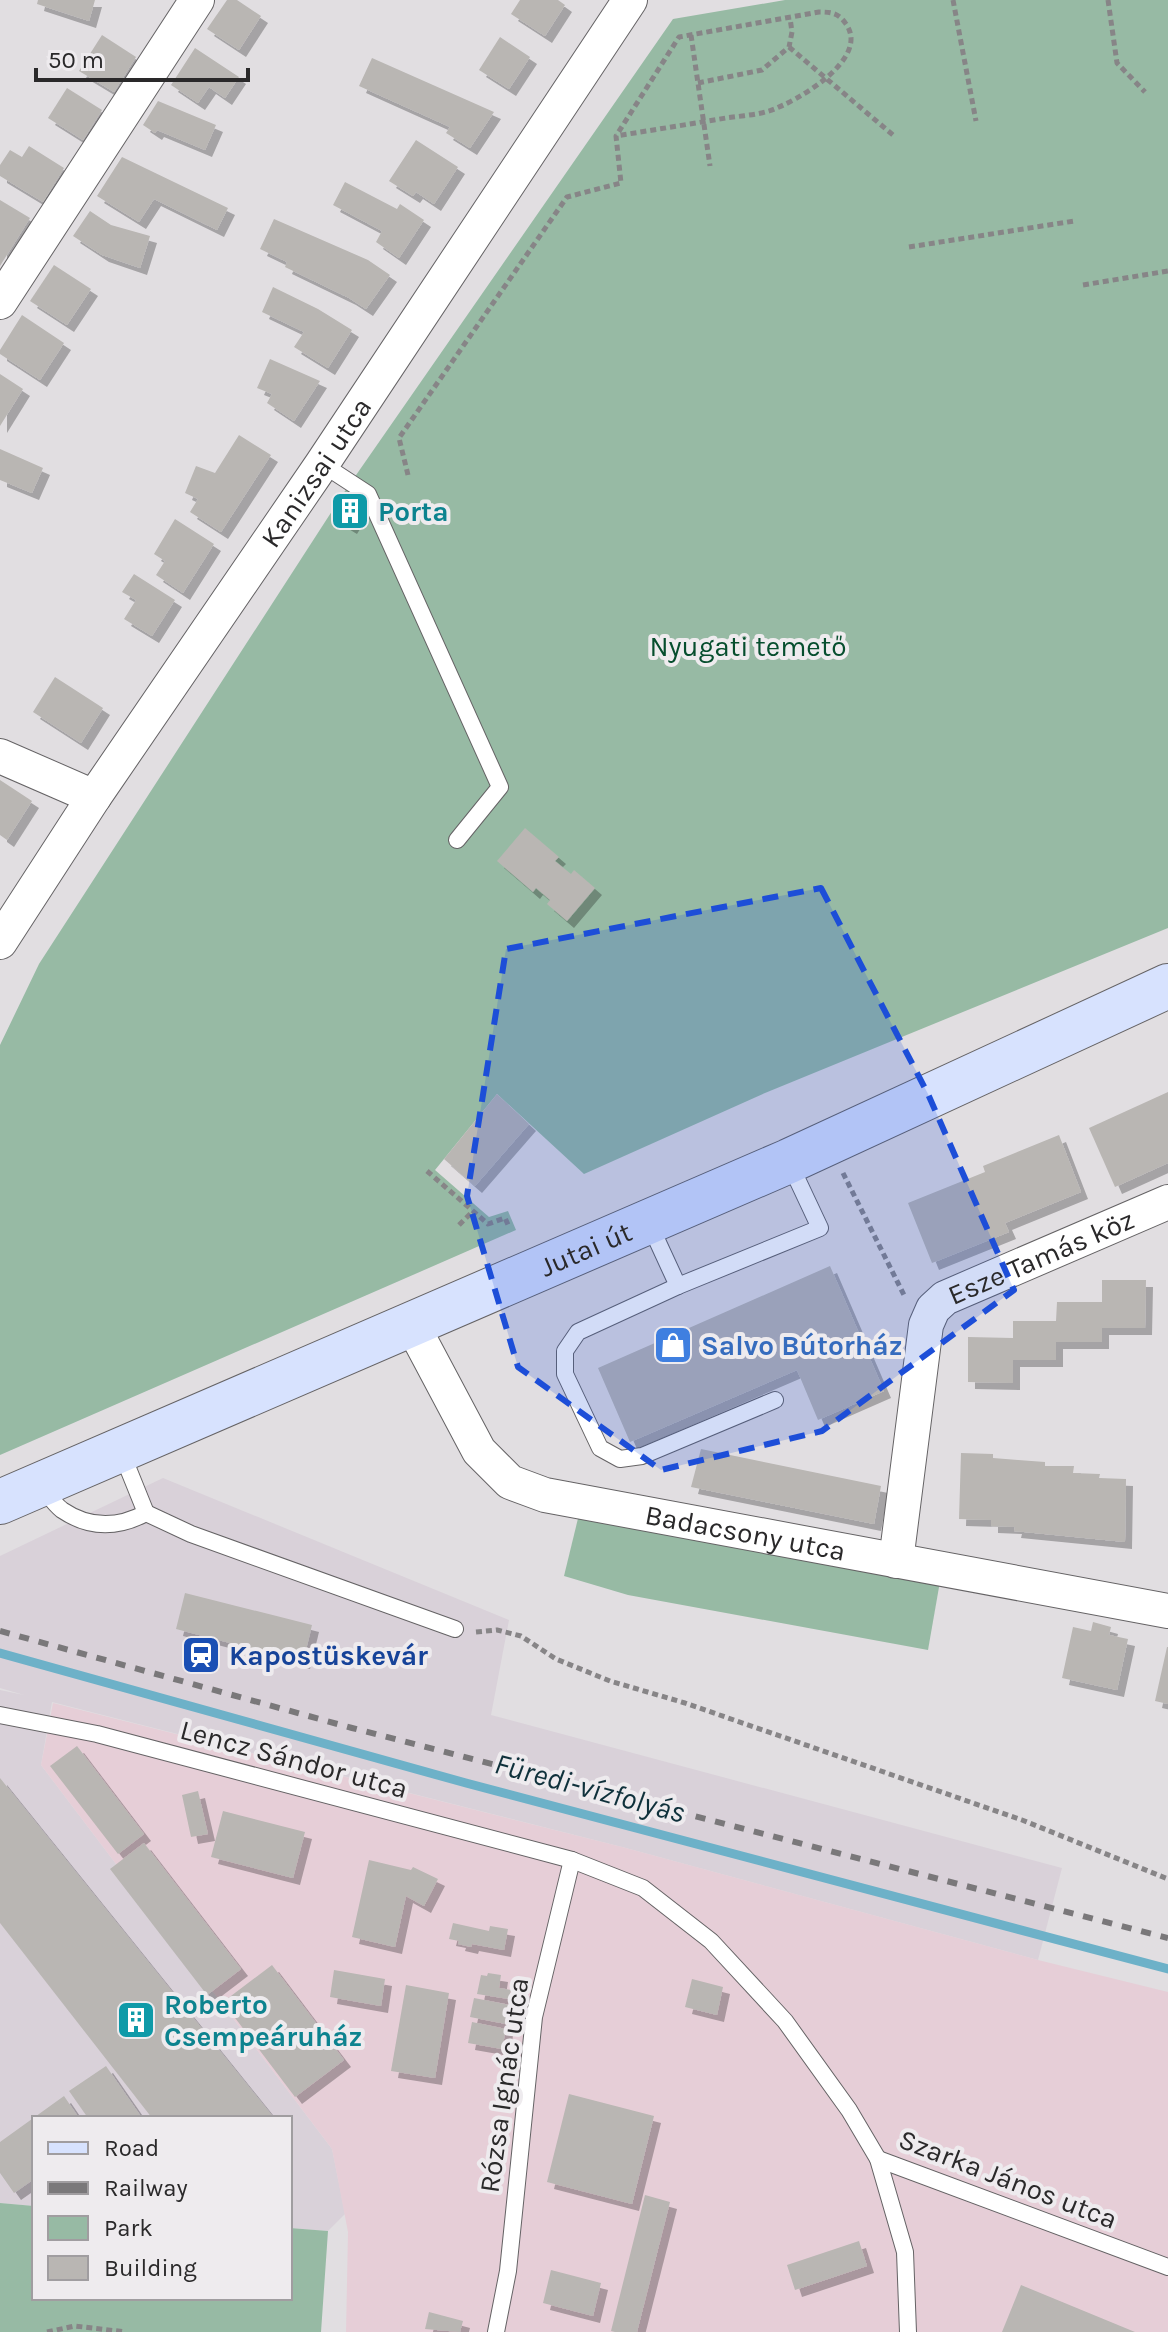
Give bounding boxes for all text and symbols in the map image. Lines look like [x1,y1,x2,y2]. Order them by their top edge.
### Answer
scale bar [36,32,248,82]
text: 50 m [48,46,104,74]
street label: Kanizsai utca [254,391,378,553]
building icon: Porta [329,490,371,532]
place label: Porta [378,495,449,528]
park label: Nyugati temető [649,630,847,663]
street label: Esze Tamás köz [943,1202,1139,1311]
street label: Jutai út [535,1215,637,1283]
shop icon: Salvo Bútorház [652,1324,694,1366]
place label: Salvo Bútorház [701,1329,903,1362]
street label: Badacsony utca [642,1497,848,1567]
station icon: Kapostüskevár [180,1634,222,1676]
place label: Kapostüskevár [229,1639,428,1672]
street label: Lencz Sándor utca [177,1713,411,1805]
water label: Füredi-vízfolyás [491,1745,689,1831]
street label: Rózsa Ignác utca [473,1975,535,2195]
place label: Roberto Csempeáruház [164,1988,362,2053]
building icon: Roberto Csempeáruház [115,1999,157,2041]
legend [32,2116,292,2300]
street label: Szarka János utca [894,2122,1122,2236]
text: Road [104,2134,159,2162]
text: Railway [104,2174,188,2202]
text: Park [104,2214,153,2242]
text: Building [104,2254,197,2282]

